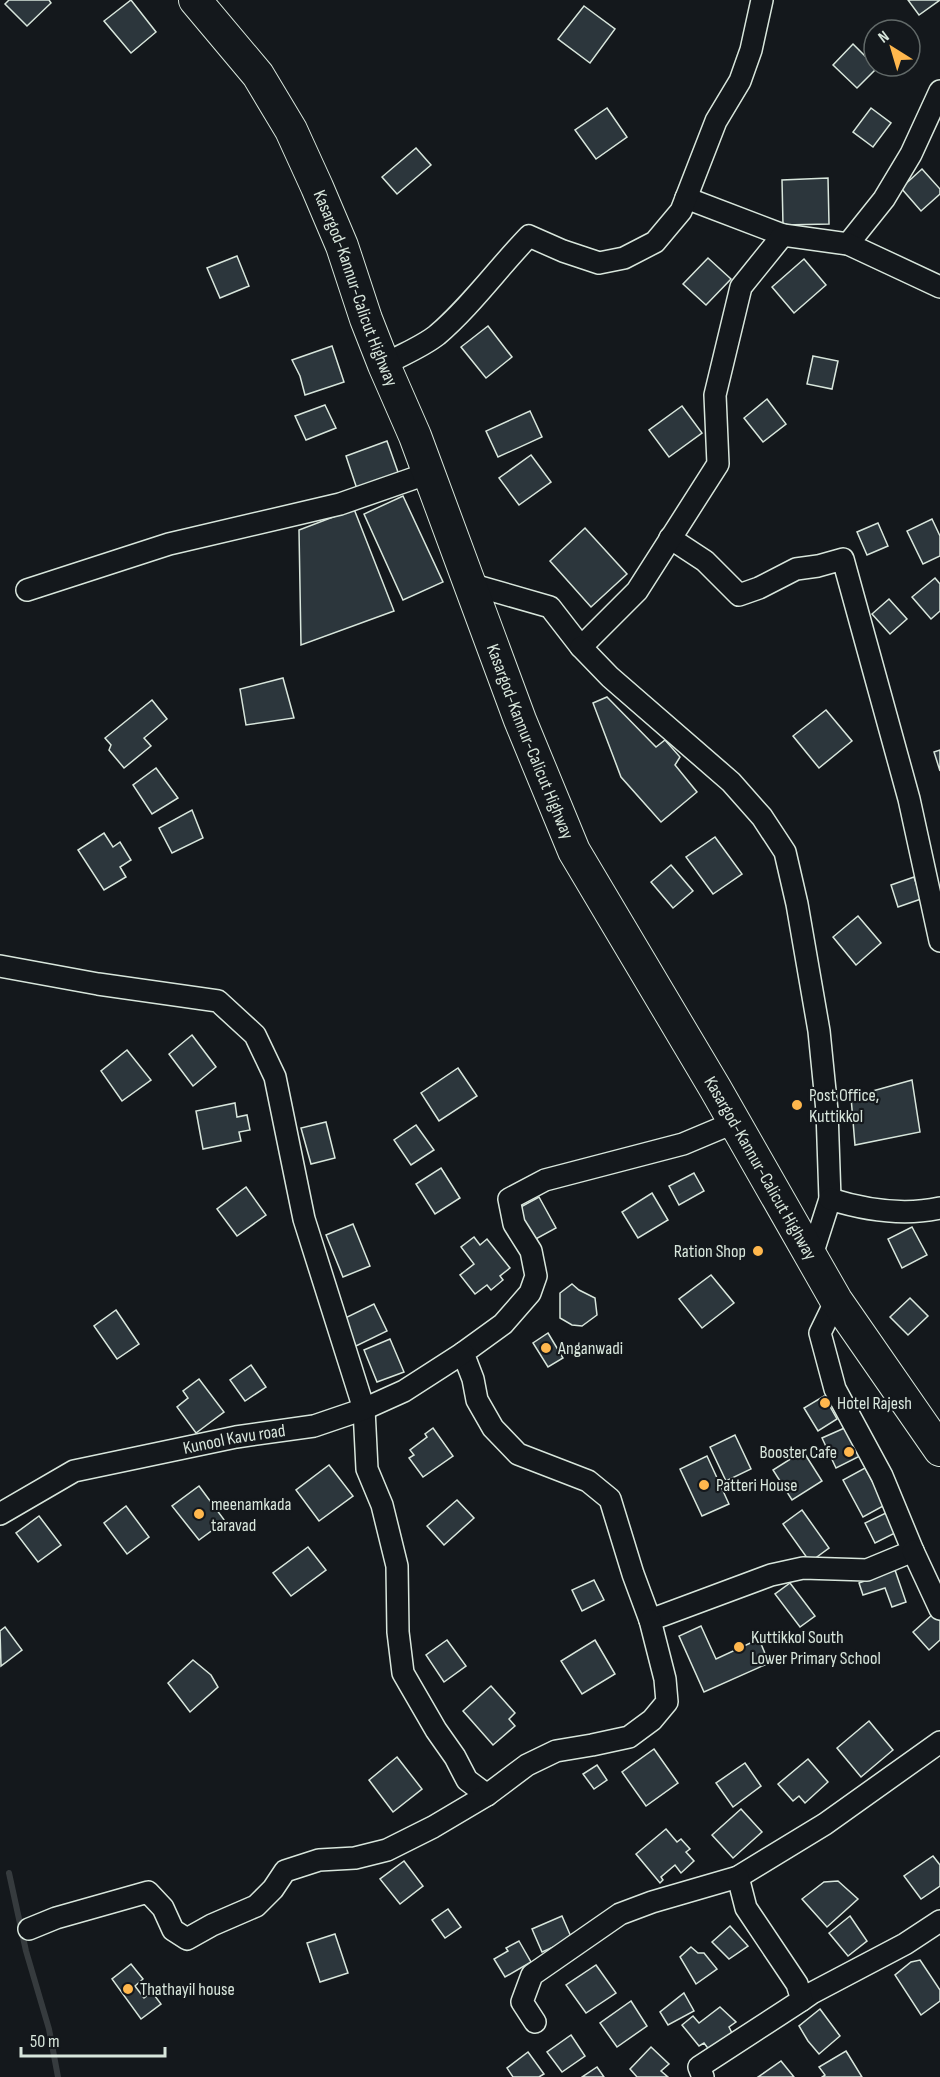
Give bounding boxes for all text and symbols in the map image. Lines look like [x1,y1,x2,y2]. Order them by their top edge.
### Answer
north arrow [862,18,922,78]
text: N [875,27,893,47]
street label: Kasargod-Kannur-Calicut Highway [309,187,402,390]
street label: Kasargod-Kannur-Calicut Highway [482,641,578,842]
street label: Kasargod-Kannur-Calicut Highway [700,1073,821,1264]
place label: Post Office, Kuttikkol [809,1085,879,1127]
marker: Post Office, Kuttikkol [790,1098,804,1112]
place label: Ration Shop [674,1241,746,1262]
marker: Ration Shop [751,1244,765,1258]
place label: Anganwadi [557,1338,623,1359]
marker: Anganwadi [539,1341,553,1355]
place label: Hotel Rajesh [837,1393,912,1414]
marker: Hotel Rajesh [818,1396,832,1410]
street label: Kunool Kavu road [181,1420,287,1459]
place label: Booster Cafe [760,1442,837,1463]
marker: Booster Cafe [842,1445,856,1459]
place label: Patteri House [716,1475,798,1496]
marker: Patteri House [697,1478,711,1492]
place label: meenamkada taravad [211,1494,292,1536]
marker: meenamkada taravad [192,1507,206,1521]
place label: Kuttikkol South Lower Primary School [751,1627,881,1669]
marker: Kuttikkol South Lower Primary School [732,1640,746,1654]
place label: Thathayil house [140,1979,235,2000]
marker: Thathayil house [121,1982,135,1996]
scale bar [21,2020,165,2058]
text: 50 m [30,2031,60,2052]

